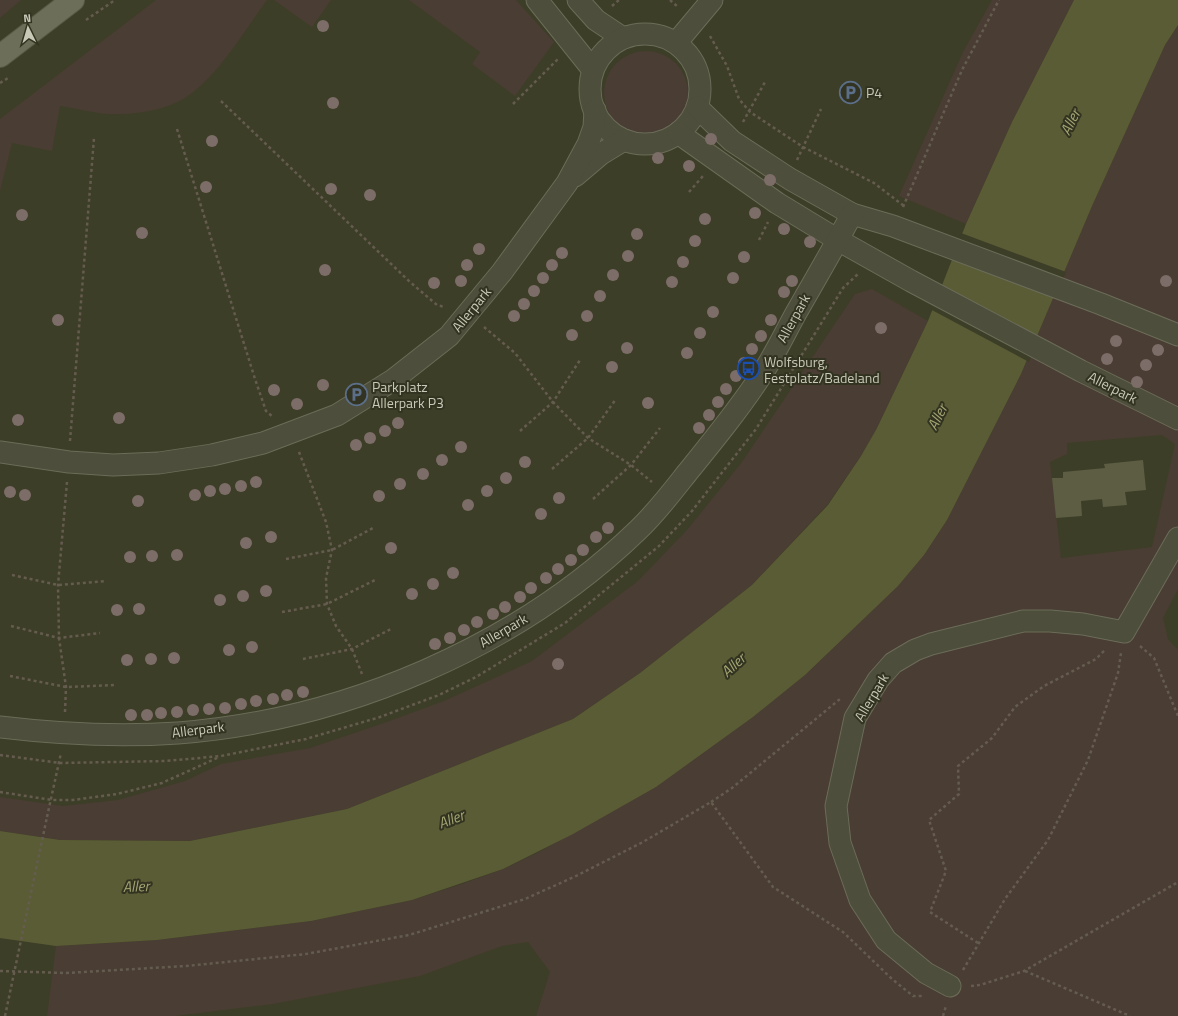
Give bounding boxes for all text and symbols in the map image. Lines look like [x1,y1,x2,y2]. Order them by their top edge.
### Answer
north arrow [8,8,48,48]
text: N [23,10,32,26]
parking icon: P4 [837,79,863,105]
place label: P4 [866,82,882,103]
water label: Aller [1054,103,1087,139]
street label: Allerpark [446,282,496,336]
street label: Allerpark [771,290,815,346]
place label: Wolfsburg, Festplatz/Badeland [764,351,880,388]
bus stop icon: Wolfsburg, Festplatz/Badeland [736,356,762,382]
street label: Allerpark [1085,366,1141,408]
place label: Parkplatz Allerpark P3 [372,376,444,413]
parking icon: Parkplatz Allerpark P3 [344,381,370,407]
water label: Aller [921,398,954,434]
street label: Allerpark [475,608,531,652]
water label: Aller [715,646,752,682]
street label: Allerpark [848,669,894,725]
street label: Allerpark [171,715,226,743]
water label: Aller [435,803,470,834]
water label: Aller [122,874,152,898]

